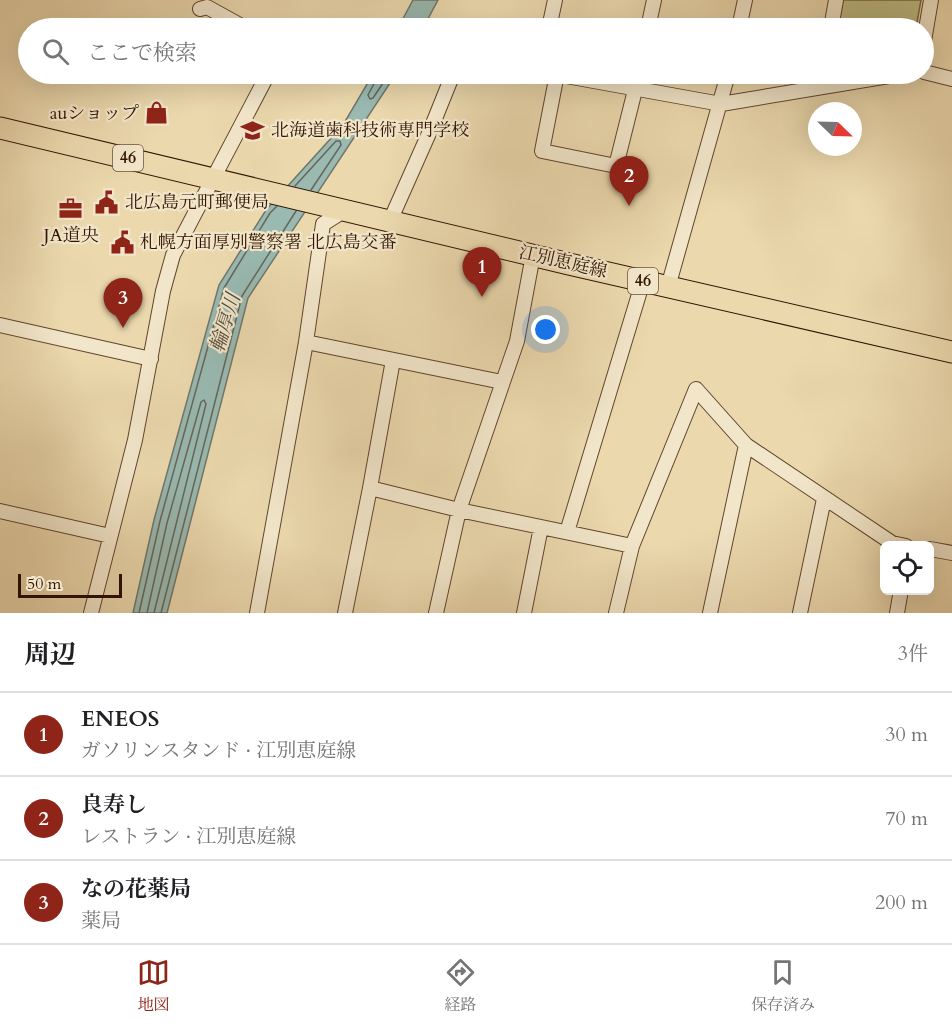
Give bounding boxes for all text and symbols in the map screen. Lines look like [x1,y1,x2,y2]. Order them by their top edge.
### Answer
search box [18,18,934,84]
icon: search [39,35,72,68]
text: ここで検索 [87,38,197,68]
shop icon: auショップ [144,100,170,126]
place label: auショップ [50,101,139,126]
north arrow [808,102,862,156]
school or university icon: 北海道歯科技術専門学校 [240,117,266,143]
place label: 北海道歯科技術専門学校 [271,118,469,143]
road number: 46 [113,145,143,171]
pin: 2 [610,156,648,206]
public building icon: 北広島元町郵便局 [94,189,120,215]
place label: 北広島元町郵便局 [125,190,269,215]
office icon: JA道央 [58,196,84,222]
place label: JA道央 [41,223,98,248]
public building icon: 札幌方面厚別警察署 北広島交番 [109,229,135,255]
place label: 札幌方面厚別警察署 北広島交番 [140,230,397,255]
street label: 江別恵庭線 [516,240,610,284]
pin: 1 [462,248,502,297]
road number: 46 [628,268,658,294]
pin: 3 [104,278,142,328]
water label: 輪厚川 [203,288,247,356]
your location [531,315,560,344]
map controls [880,541,934,595]
button: locate [880,541,934,595]
scale bar [18,571,122,598]
text: 50 m [27,573,61,595]
text: 周辺 [24,637,76,672]
text: 3件 [898,640,928,667]
text: ENEOS [81,704,160,734]
text: 1 [38,721,49,748]
text: 30 m [885,721,928,748]
text: ガソリンスタンド · 江別恵庭線 [81,737,356,764]
text: 良寿し [81,790,147,820]
text: 2 [38,805,49,832]
text: 70 m [885,805,928,832]
text: レストラン · 江別恵庭線 [81,823,296,850]
text: なの花薬局 [81,874,191,904]
text: 3 [38,889,49,916]
text: 200 m [875,889,928,916]
text: 薬局 [81,907,121,934]
tab: 地図 [137,956,170,1016]
tab: 経路 [444,956,477,1016]
tab: 保存済み [751,956,815,1016]

